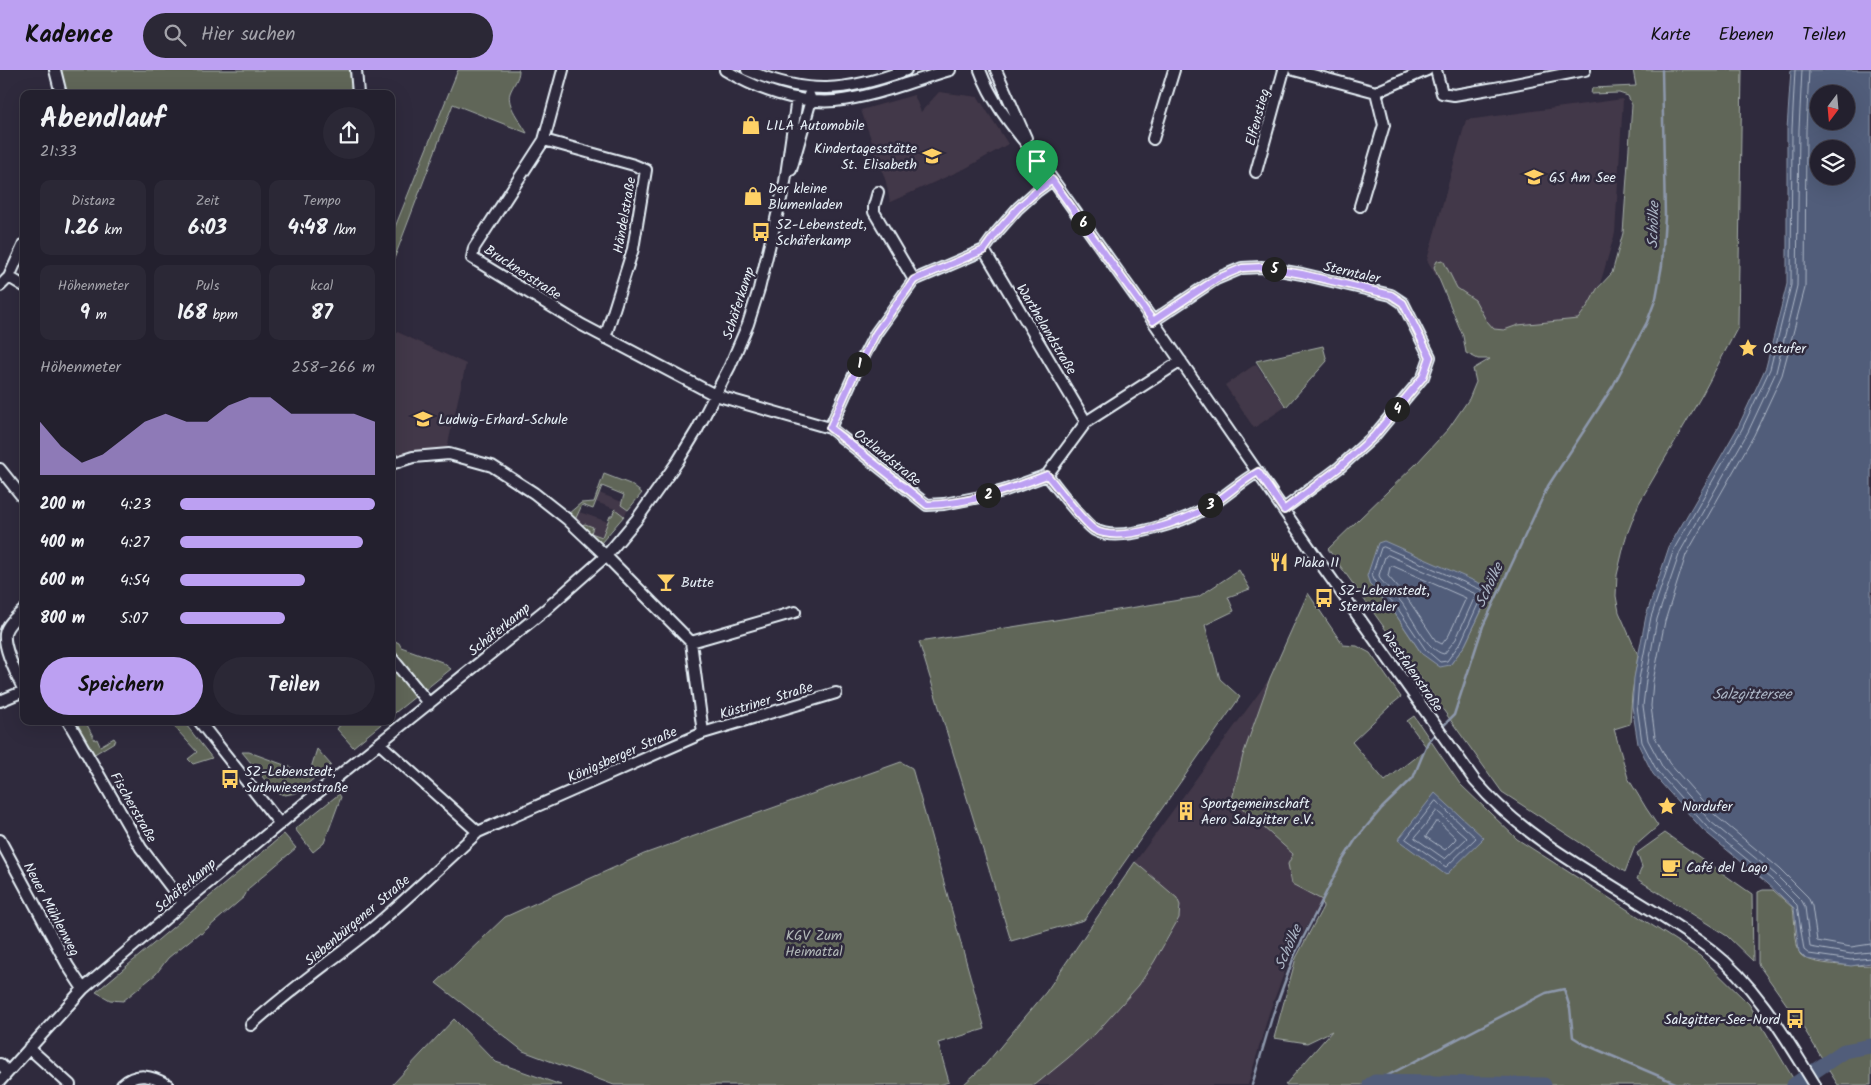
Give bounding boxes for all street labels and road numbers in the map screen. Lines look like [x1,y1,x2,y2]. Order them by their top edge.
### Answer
street label: Elfenstieg [1240,86,1276,148]
street label: Händelstraße [607,175,643,255]
street label: Brucknerstraße [479,239,566,307]
street label: Sterntaler [1321,256,1384,290]
street label: Schäferkamp [717,264,761,342]
street label: Warthelandstraße [1010,280,1082,380]
street label: Ostlandstraße [849,424,926,492]
street label: Schäferkamp [464,597,536,662]
street label: Westfalenstraße [1376,626,1449,717]
street label: Küstriner Straße [717,676,816,726]
street label: Königsberger Straße [564,721,681,789]
street label: Fischerstraße [104,768,163,848]
street label: Schäferkamp [150,853,222,918]
street label: Neuer Mühlenweg [17,858,85,960]
street label: Siebenbürgener Straße [300,869,416,972]

